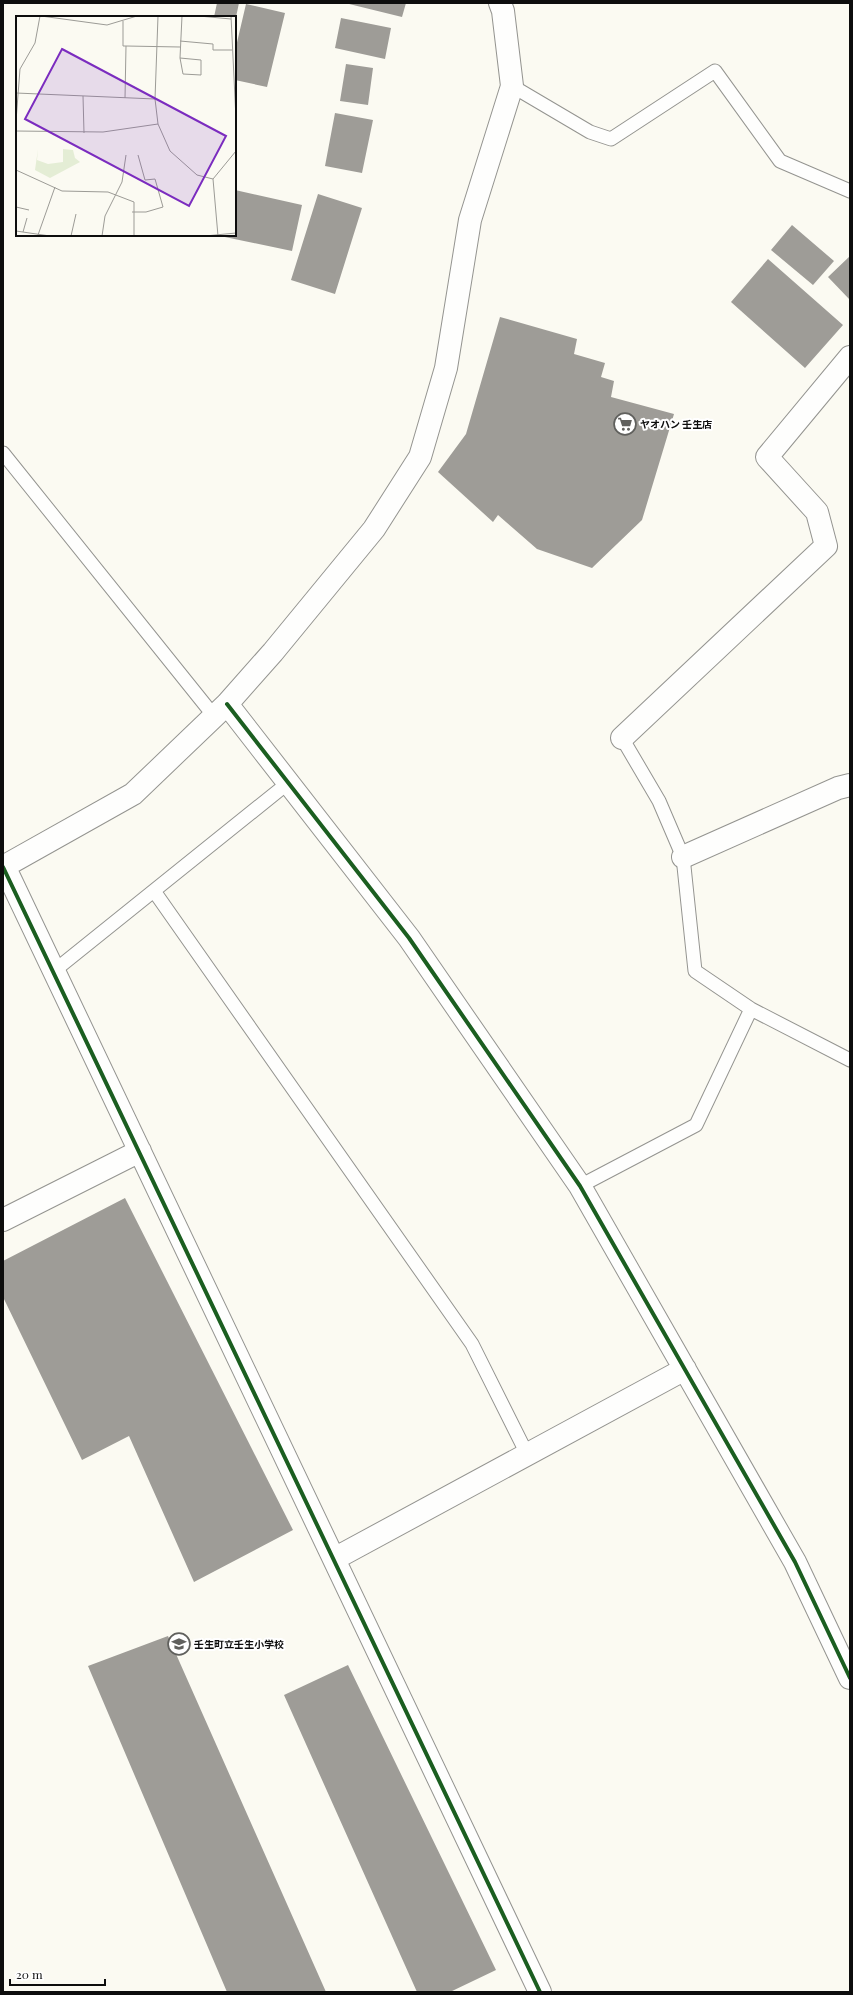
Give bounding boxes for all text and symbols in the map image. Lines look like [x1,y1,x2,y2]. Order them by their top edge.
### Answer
inset map [16,16,236,236]
supermarket icon: ヤオハン 壬生店 [612,411,638,437]
place label: ヤオハン 壬生店 [640,417,712,431]
school or university icon: 壬生町立壬生小学校 [166,1631,192,1657]
place label: 壬生町立壬生小学校 [194,1637,284,1651]
scale bar [10,1961,105,1987]
text: 20 m [16,1966,43,1982]

